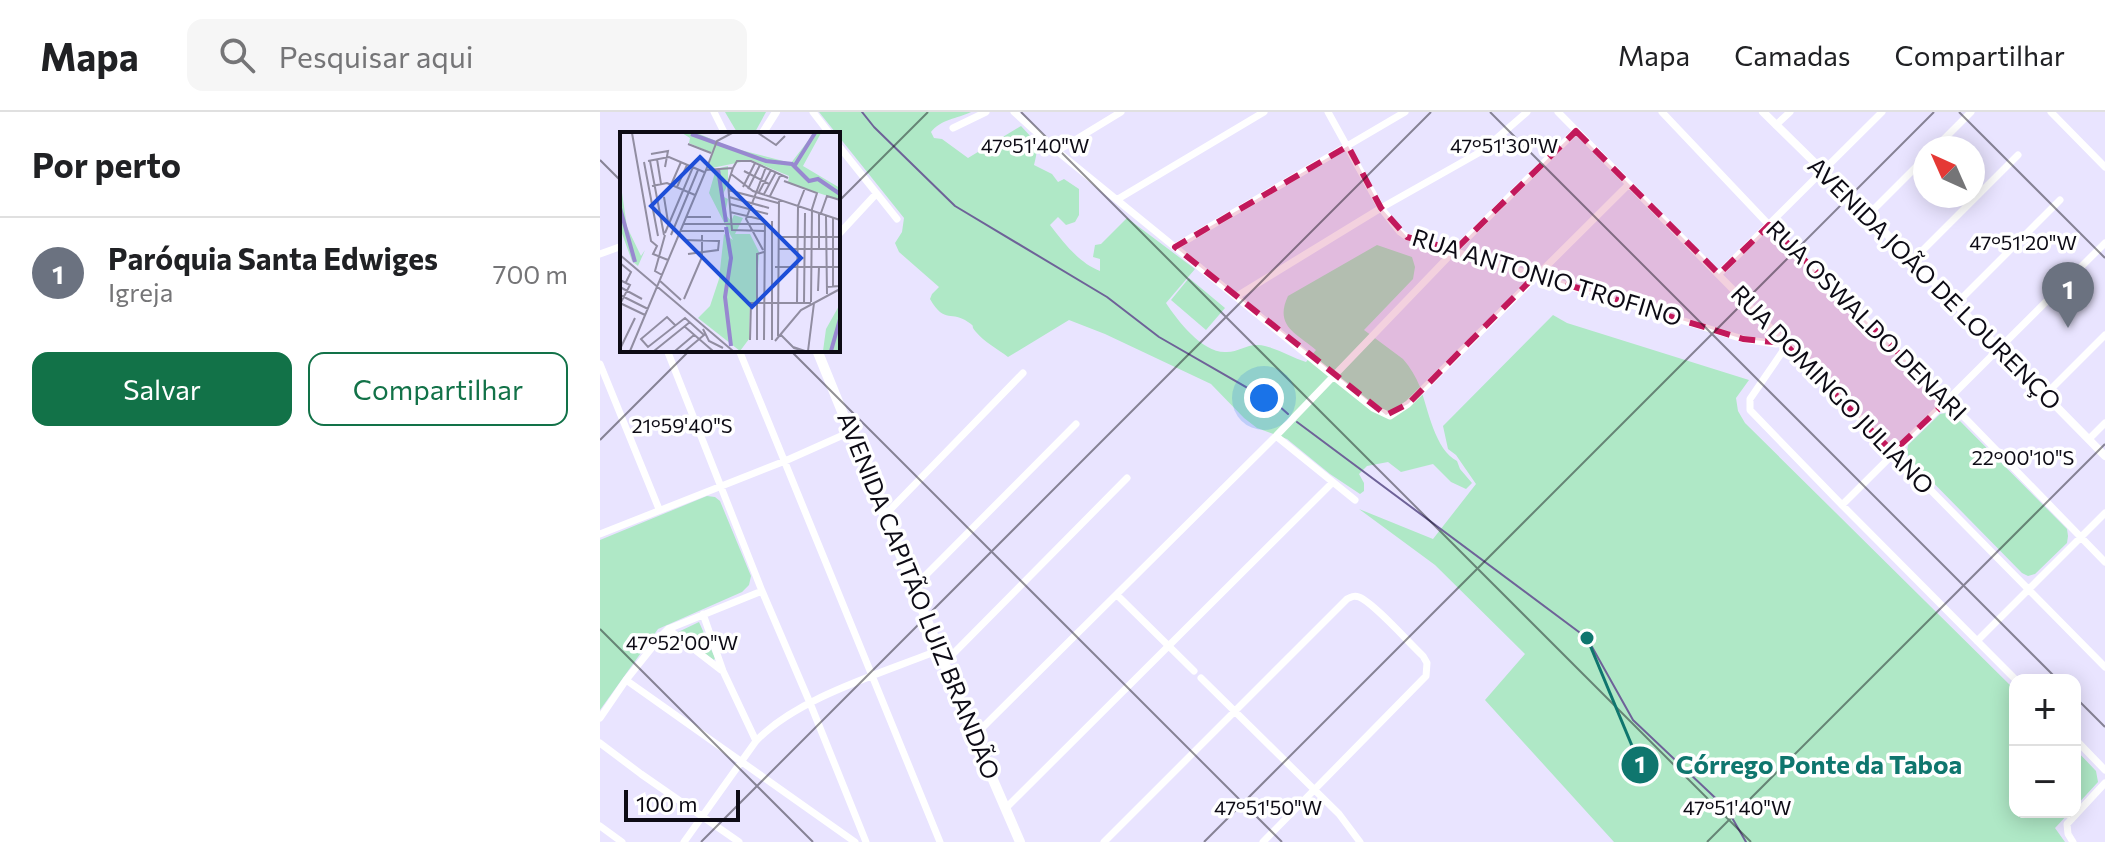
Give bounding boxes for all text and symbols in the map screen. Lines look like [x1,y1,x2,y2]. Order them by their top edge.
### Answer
search box [187,19,747,91]
text: Mapa [40,32,139,79]
icon: search [215,33,259,77]
text: Pesquisar aqui [279,37,473,74]
text: Mapa [1618,38,1690,72]
text: Camadas [1734,38,1851,72]
text: Compartilhar [1895,38,2065,72]
inset map [620,132,840,352]
text: 47°51'40"W [981,133,1089,157]
text: 47°51'30"W [1450,133,1558,157]
north arrow [1913,136,1985,208]
text: Por perto [32,143,181,185]
street label: AVENIDA JOÃO DE LOURENÇO [1803,150,2068,415]
street label: RUA OSWALDO DENARI [1761,214,1973,426]
street label: RUA ANTONIO TROFINO [1409,222,1686,331]
text: 47°51'20"W [1969,230,2077,254]
text: Paróquia Santa Edwiges [108,239,438,276]
text: 1 [52,258,64,289]
text: 700 m [493,258,568,289]
pin: 1 [2042,262,2094,328]
text: Igreja [108,276,173,307]
street label: RUA DOMINGO JULIANO [1726,278,1940,499]
button: Salvar [32,352,292,426]
button: Compartilhar [308,352,568,426]
your location [1244,378,1284,418]
street label: AVENIDA CAPITÃO LUIZ BRANDÃO [832,408,1007,783]
text: 21°59'40"S [631,413,733,437]
text: 22°00'10"S [1972,445,2074,469]
text: 47°52'00"W [626,630,738,654]
map controls [2009,674,2081,818]
button: + [2009,674,2081,746]
callout: Córrego Ponte da Taboa [1620,740,1978,790]
button: − [2009,746,2081,818]
text: Córrego Ponte da Taboa [1676,748,1962,779]
text: 1 [1635,749,1645,778]
scale bar [624,786,740,822]
text: 100 m [636,790,698,817]
text: 47°51'50"W [1214,795,1322,819]
text: 47°51'40"W [1683,795,1791,819]

